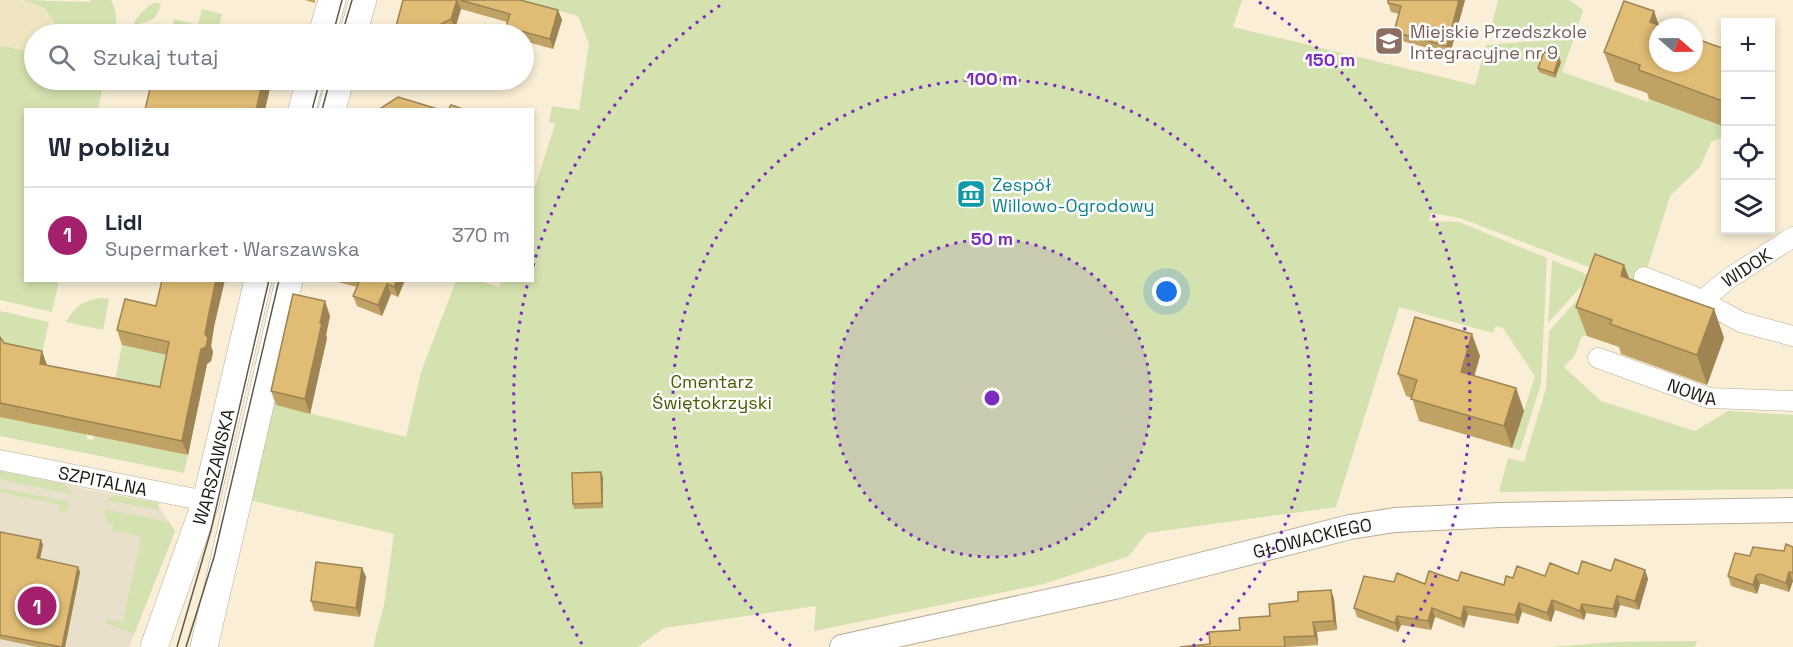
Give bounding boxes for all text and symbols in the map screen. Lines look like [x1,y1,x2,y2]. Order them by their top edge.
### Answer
north arrow [1649,18,1703,72]
map controls [1721,18,1775,234]
button: + [1721,18,1775,72]
place label: Miejskie Przedszkole Integracyjne nr 9 [1410,20,1587,64]
search box [24,24,534,90]
school or university icon: Miejskie Przedszkole Integracyjne nr 9 [1373,25,1405,57]
icon: search [45,41,78,74]
text: Szukaj tutaj [93,43,218,71]
text: 150 m [1305,48,1355,71]
text: 100 m [966,67,1018,90]
button: − [1721,72,1775,126]
button: locate [1721,126,1775,180]
text: W pobliżu [48,130,170,164]
place label: Zespół Willowo-Ogrodowy [992,173,1155,217]
museum icon: Zespół Willowo-Ogrodowy [955,178,987,210]
button: layers [1721,180,1775,234]
text: Lidl [105,208,143,236]
text: 1 [63,222,72,248]
text: 370 m [452,222,510,248]
text: 50 m [971,227,1013,250]
text: Supermarket · Warszawska [105,236,360,262]
street label: WIDOK [1717,242,1776,292]
your location [1152,277,1181,306]
park label: Cmentarz Świętokrzyski [652,370,772,414]
street label: NOWA [1664,373,1717,410]
centre of rings [982,388,1002,408]
street label: WARSZAWSKA [187,406,239,528]
street label: SZPITALNA [56,460,150,501]
street label: GŁOWACKIEGO [1250,512,1373,563]
pin: 1 [18,584,57,628]

